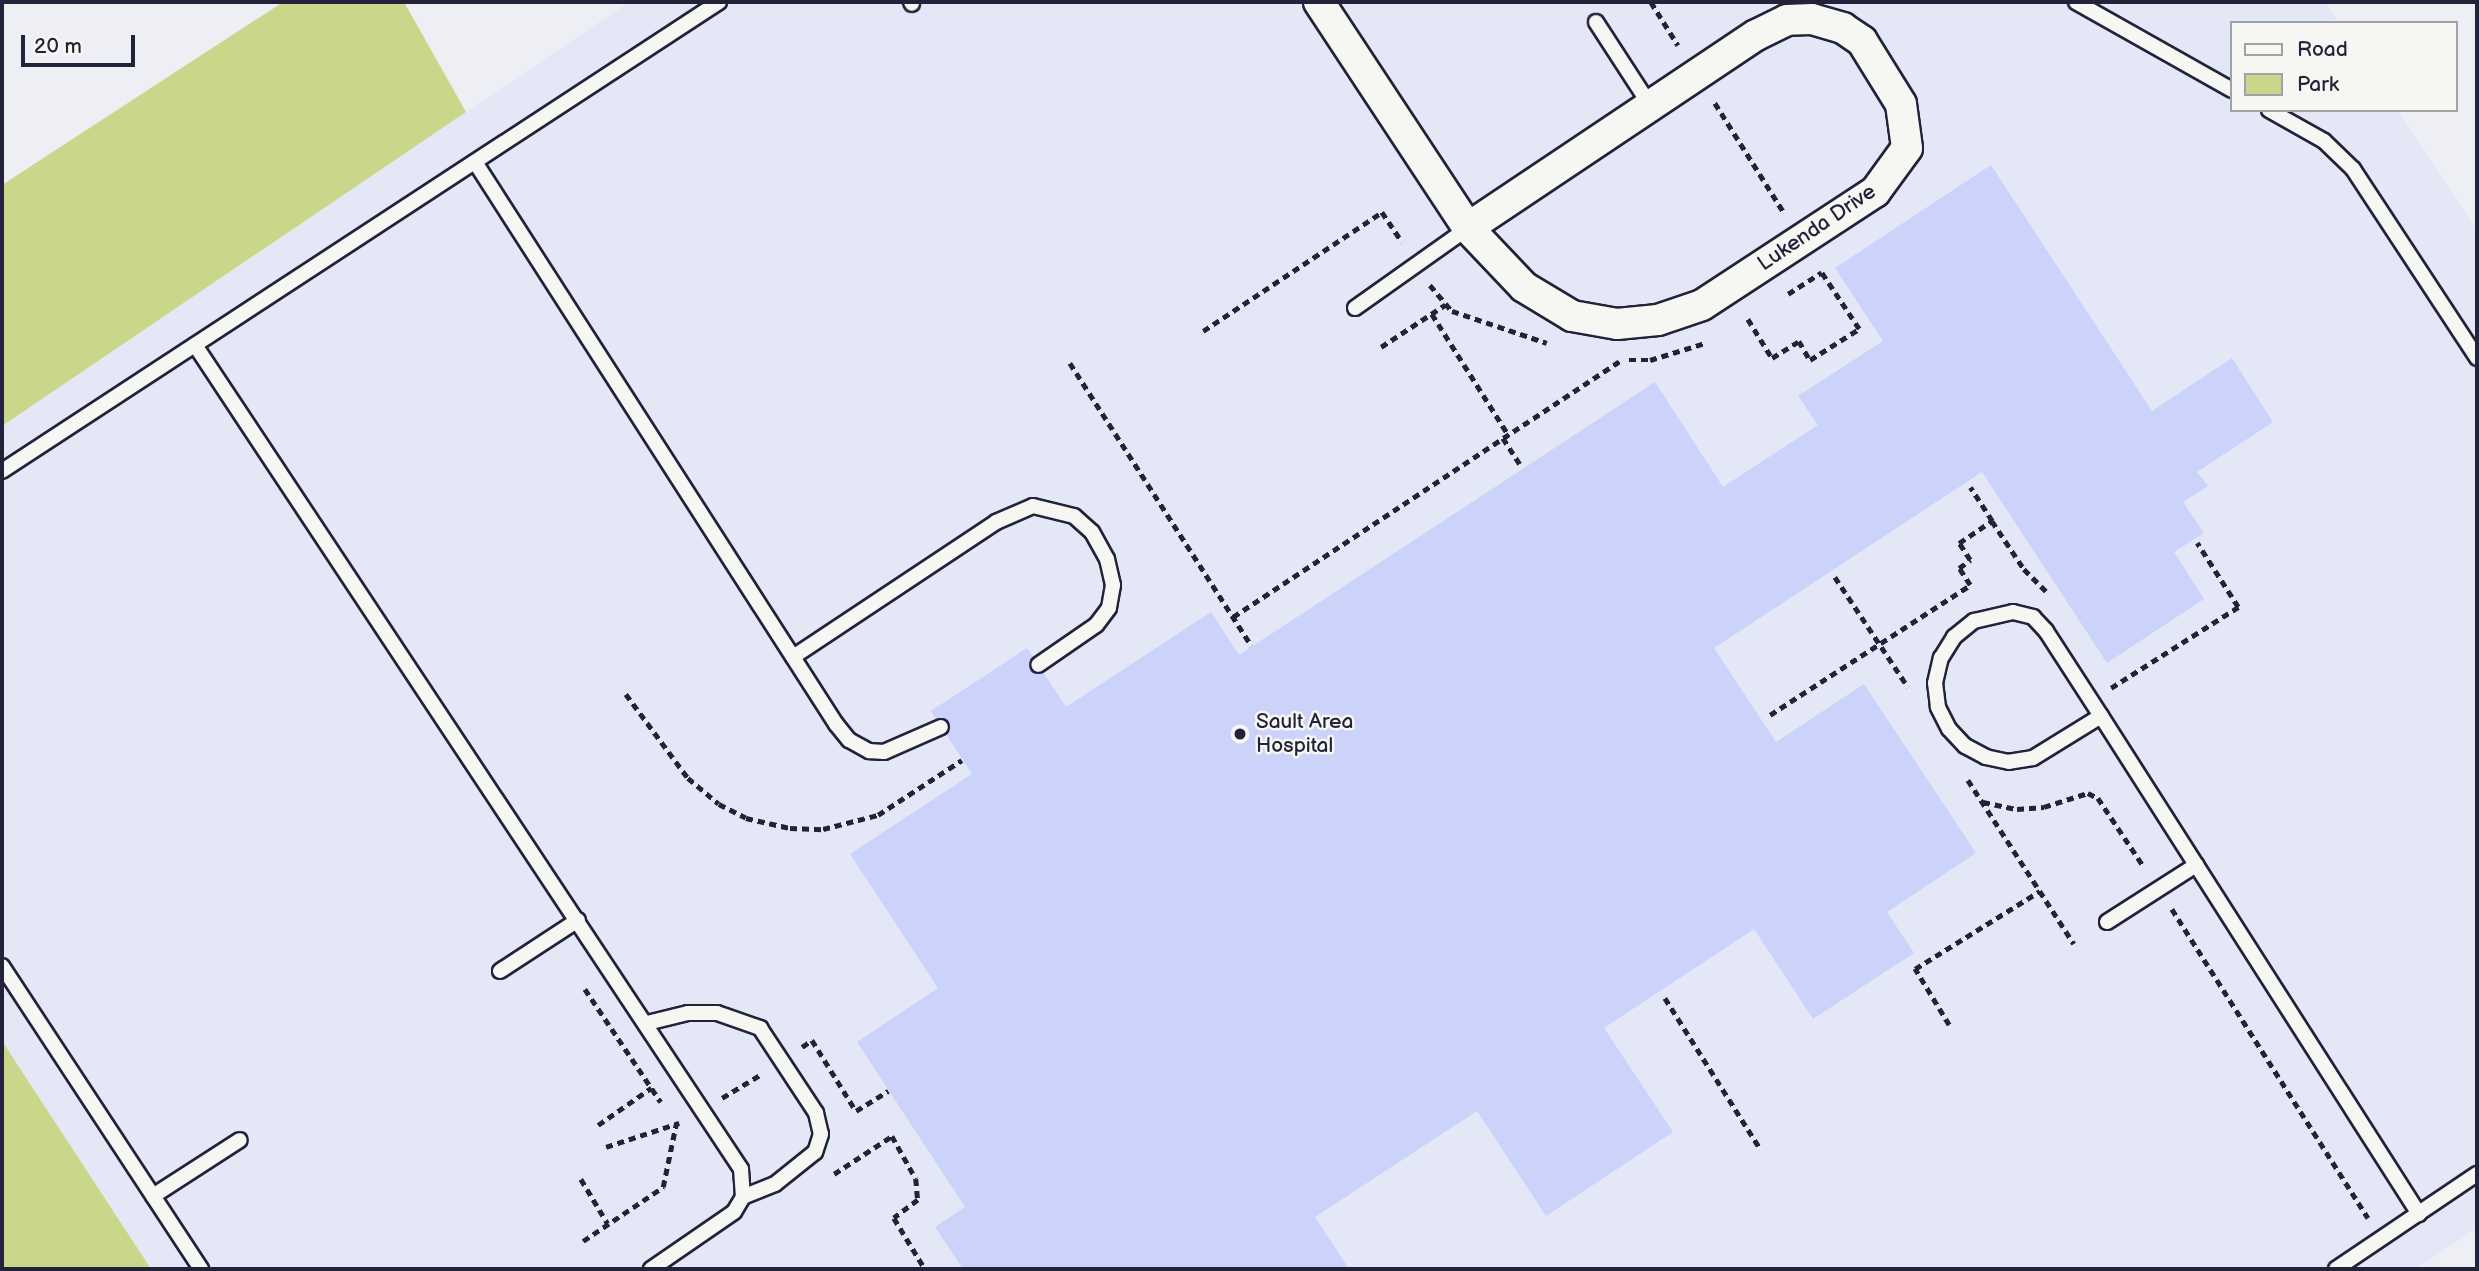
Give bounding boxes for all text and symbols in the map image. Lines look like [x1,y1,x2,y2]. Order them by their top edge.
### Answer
scale bar [24,21,138,65]
legend [2230,21,2458,112]
text: 20 m [34,34,82,59]
text: Road [2297,37,2348,62]
text: Park [2297,72,2339,97]
street label: Lukenda Drive [1753,179,1881,277]
place label: Sault Area Hospital [1256,709,1353,759]
marker: Sault Area Hospital [1230,724,1250,744]

